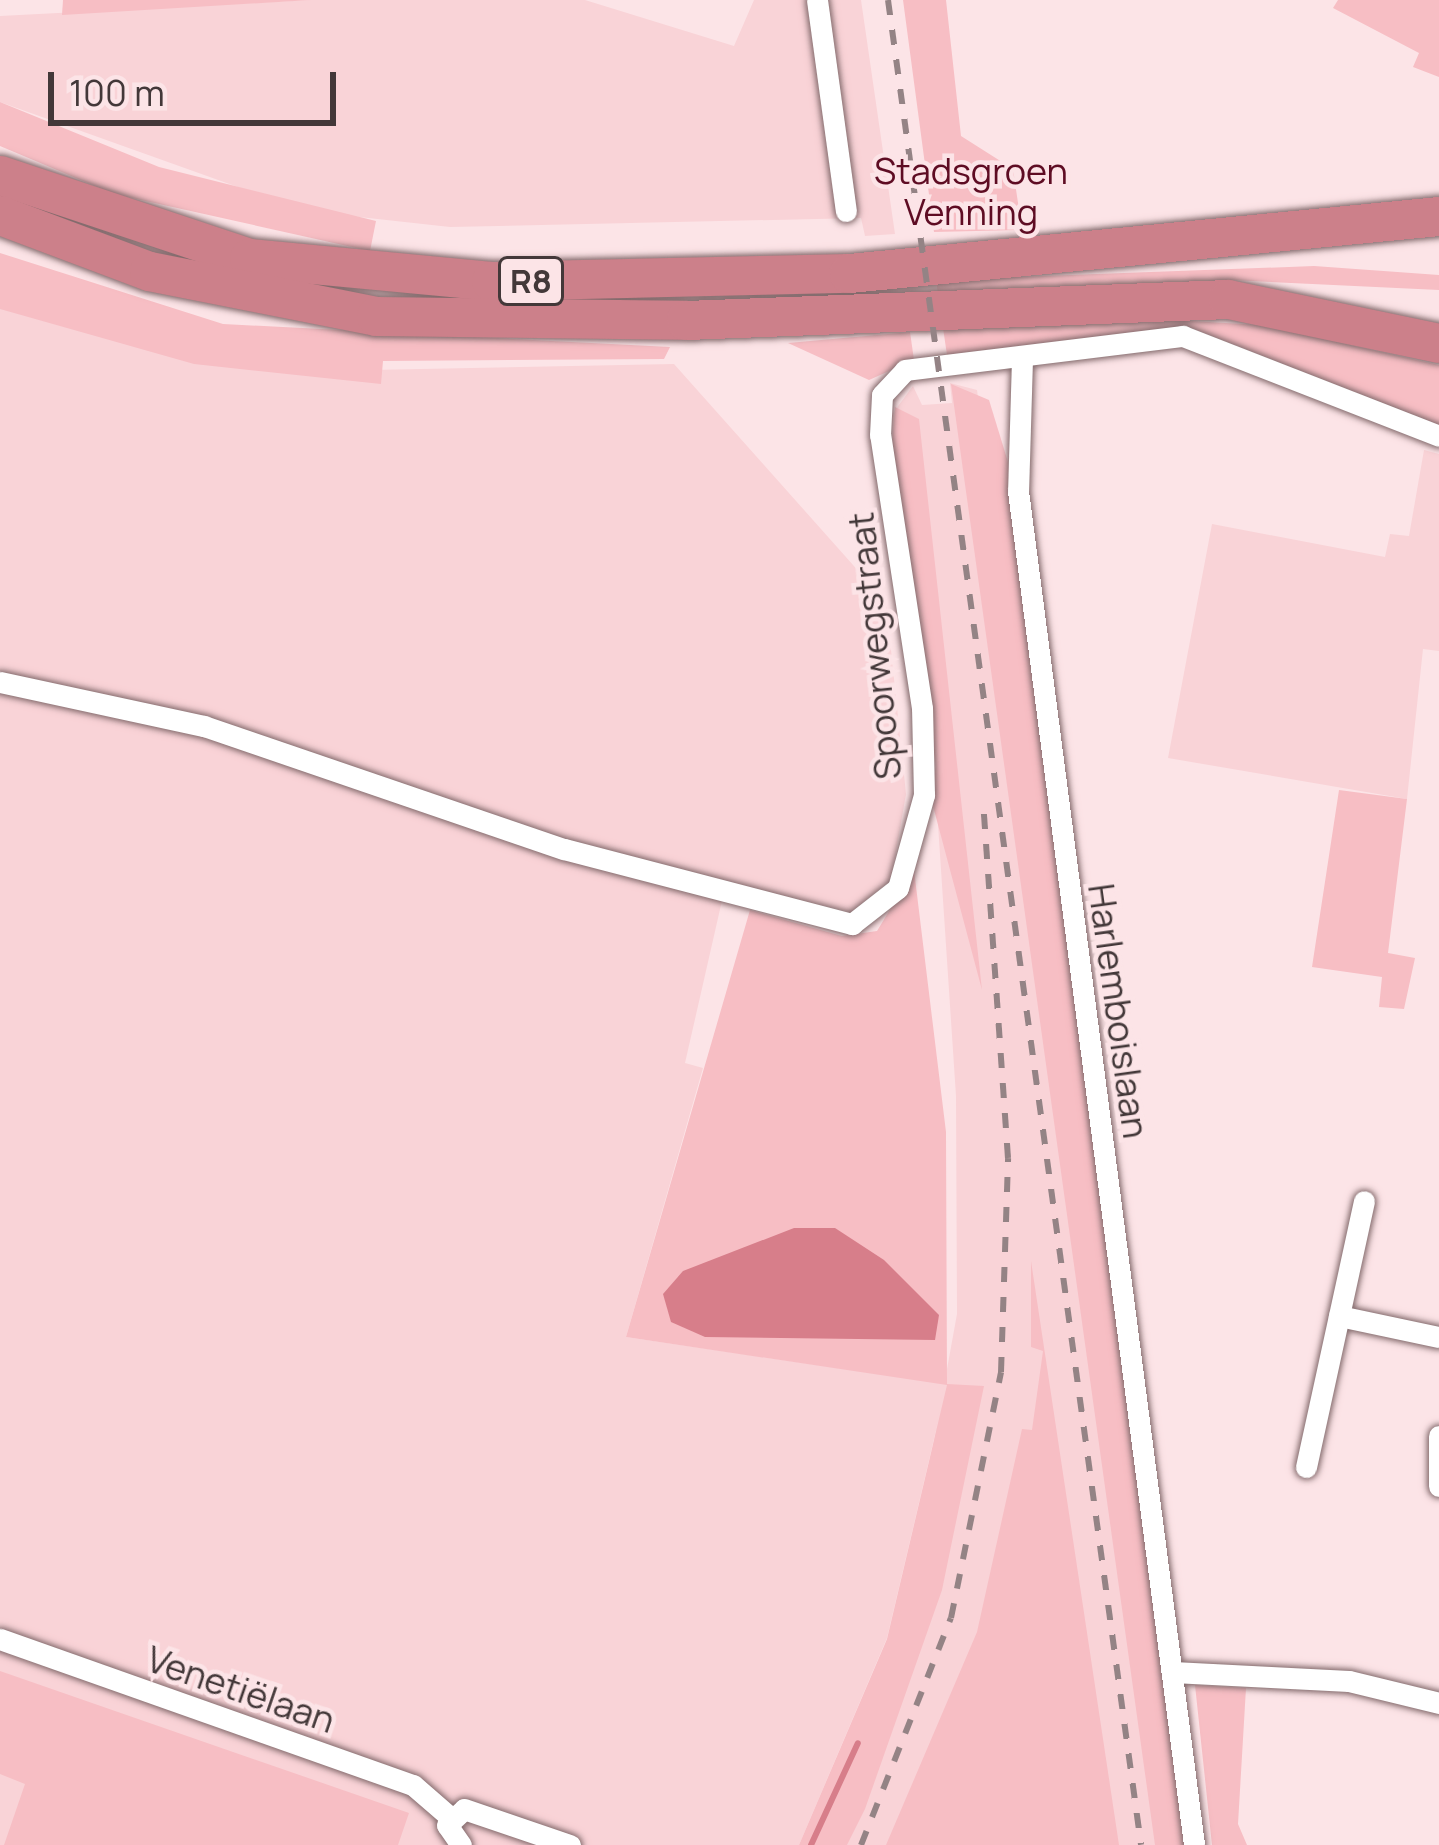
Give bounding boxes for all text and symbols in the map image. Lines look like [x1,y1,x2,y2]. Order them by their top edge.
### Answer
scale bar [54,48,342,122]
text: 100 m [69,68,165,117]
park label: Stadsgroen Venning [874,148,1068,233]
road number: R8 [498,254,564,308]
street label: Spoorwegstraat [838,510,910,782]
street label: Harlemboislaan [1080,881,1158,1141]
street label: Venetiëlaan [141,1637,341,1741]

